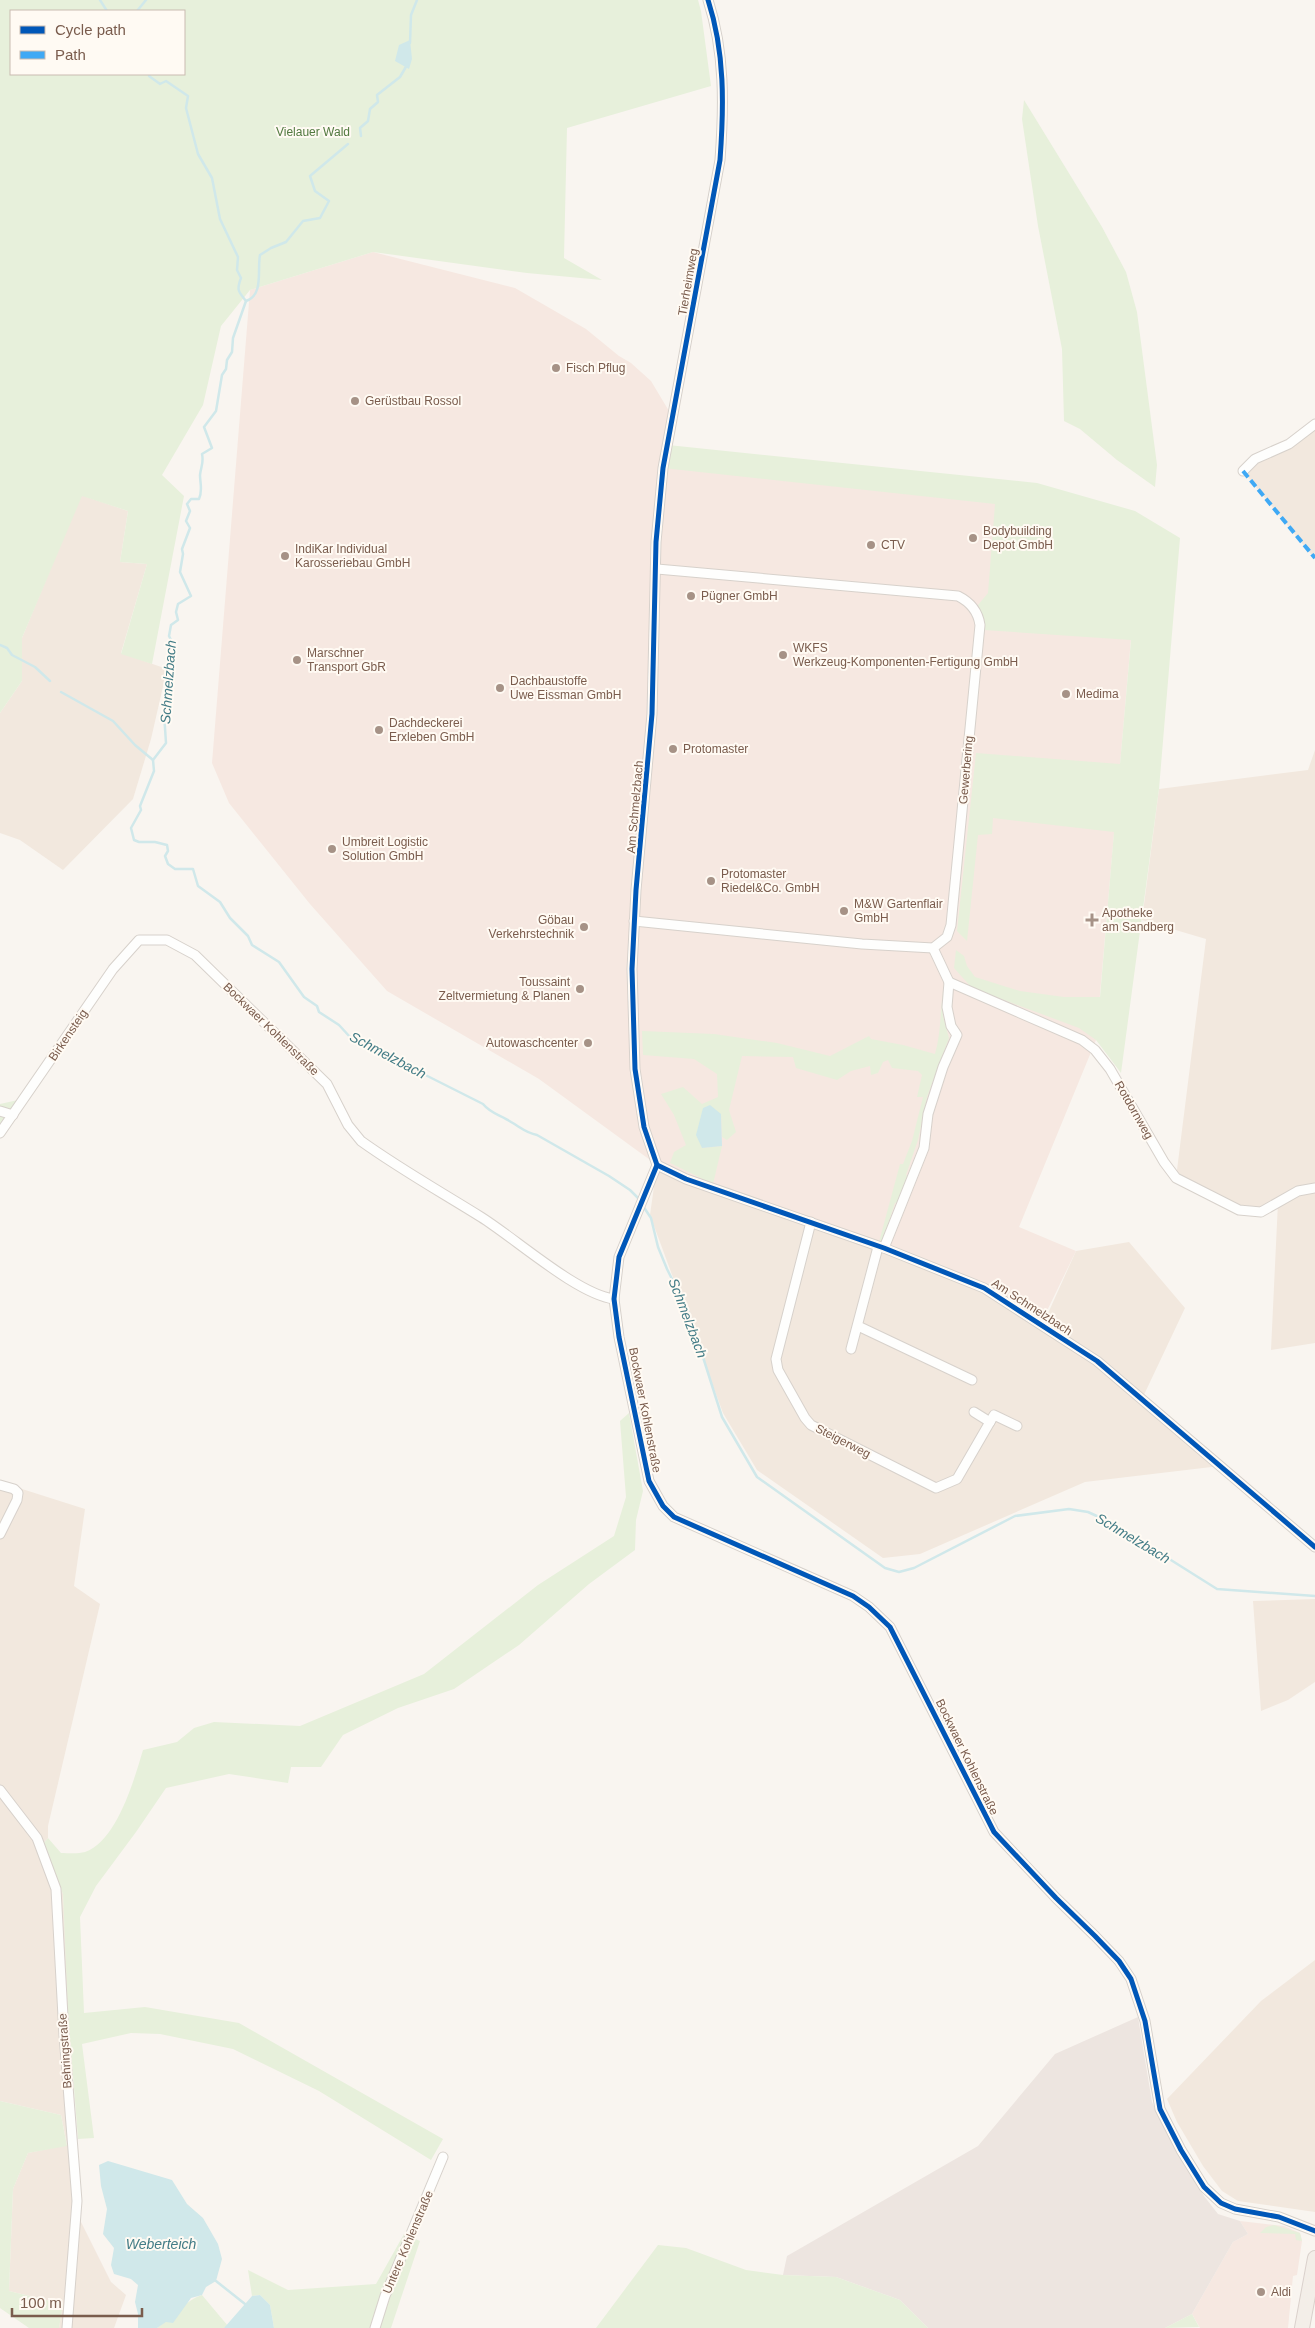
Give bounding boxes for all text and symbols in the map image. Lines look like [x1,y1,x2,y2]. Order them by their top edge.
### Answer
legend [10,10,185,75]
text: Cycle path [55,21,126,38]
text: Path [55,46,86,63]
park label: Vielauer Wald [276,125,350,139]
street label: Tierheimweg [675,247,701,317]
place label: Fisch Pflug [566,361,625,375]
marker: Fisch Pflug [550,362,562,374]
place label: Gerüstbau Rossol [365,394,461,408]
marker: Gerüstbau Rossol [349,395,361,407]
place label: Bodybuilding Depot GmbH [983,524,1053,552]
marker: Bodybuilding Depot GmbH [967,532,979,544]
place label: CTV [881,538,905,552]
marker: CTV [865,539,877,551]
place label: IndiKar Individual Karosseriebau GmbH [295,542,410,570]
marker: IndiKar Individual Karosseriebau GmbH [279,550,291,562]
place label: Pügner GmbH [701,589,778,603]
marker: Pügner GmbH [685,590,697,602]
water label: Schmelzbach [157,639,179,724]
place label: WKFS Werkzeug-Komponenten-Fertigung GmbH [793,641,1018,669]
place label: Marschner Transport GbR [307,646,386,674]
marker: WKFS Werkzeug-Komponenten-Fertigung GmbH [777,649,789,661]
marker: Marschner Transport GbR [291,654,303,666]
place label: Dachbaustoffe Uwe Eissman GmbH [510,674,621,702]
marker: Dachbaustoffe Uwe Eissman GmbH [494,682,506,694]
place label: Medima [1076,687,1119,701]
marker: Medima [1060,688,1072,700]
place label: Dachdeckerei Erxleben GmbH [389,716,474,744]
marker: Dachdeckerei Erxleben GmbH [373,724,385,736]
street label: Gewerbering [956,735,976,805]
place label: Protomaster [683,742,748,756]
marker: Protomaster [667,743,679,755]
street label: Am Schmelzbach [624,760,646,854]
place label: Umbreit Logistic Solution GmbH [342,835,428,863]
marker: Umbreit Logistic Solution GmbH [326,843,338,855]
place label: Protomaster Riedel&Co. GmbH [721,867,820,895]
marker: Protomaster Riedel&Co. GmbH [705,875,717,887]
place label: M&W Gartenflair GmbH [854,897,943,925]
marker: M&W Gartenflair GmbH [838,905,850,917]
place label: Apotheke am Sandberg [1102,906,1174,934]
place label: Göbau Verkehrstechnik [489,913,575,941]
marker: Apotheke am Sandberg [1086,914,1098,926]
marker: Göbau Verkehrstechnik [578,921,590,933]
place label: Toussaint Zeltvermietung & Planen [439,975,571,1003]
street label: Bockwaer Kohlenstraße [220,980,322,1079]
marker: Toussaint Zeltvermietung & Planen [574,983,586,995]
street label: Birkensteig [46,1006,90,1064]
water label: Schmelzbach [347,1028,429,1082]
place label: Autowaschcenter [486,1036,578,1050]
marker: Autowaschcenter [582,1037,594,1049]
street label: Rotdornweg [1112,1078,1156,1142]
water label: Schmelzbach [665,1276,711,1360]
street label: Am Schmelzbach [989,1276,1075,1338]
street label: Bockwaer Kohlenstraße [626,1346,664,1474]
street label: Steigerweg [813,1421,873,1461]
water label: Schmelzbach [1093,1509,1173,1567]
street label: Bockwaer Kohlenstraße [933,1697,1001,1818]
street label: Behringstraße [55,2013,75,2089]
street label: Untere Kohlenstraße [380,2188,436,2296]
water label: Weberteich [126,2236,196,2252]
place label: Aldi [1271,2285,1291,2299]
scale bar [12,2286,142,2318]
marker: Aldi [1255,2286,1267,2298]
text: 100 m [20,2294,62,2311]

